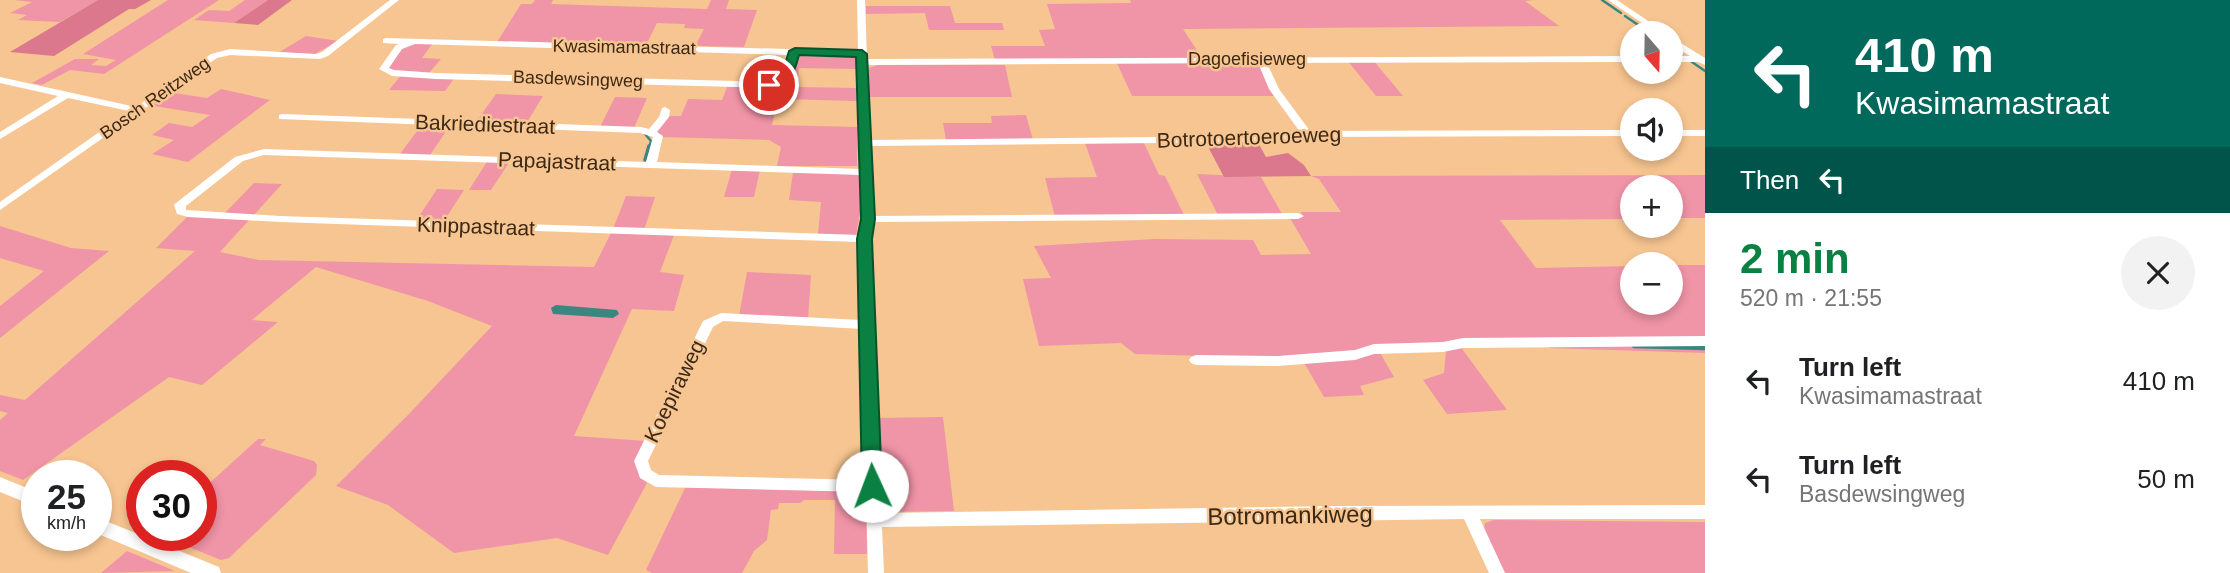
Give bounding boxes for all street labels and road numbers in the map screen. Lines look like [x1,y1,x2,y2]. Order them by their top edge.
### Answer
street label: Kwasimamastraat [552,36,696,58]
street label: Dagoefisieweg [1188,49,1306,69]
street label: Bosch Reitzweg [96,53,214,143]
street label: Basdewsingweg [513,67,643,91]
street label: Bakriediestraat [415,110,556,138]
street label: Botrotoertoeroeweg [1156,122,1342,152]
street label: Papajastraat [498,147,616,175]
street label: Knippastraat [417,212,535,240]
street label: Koepiraweg [639,336,709,446]
street label: Botromankiweg [1207,500,1373,530]

